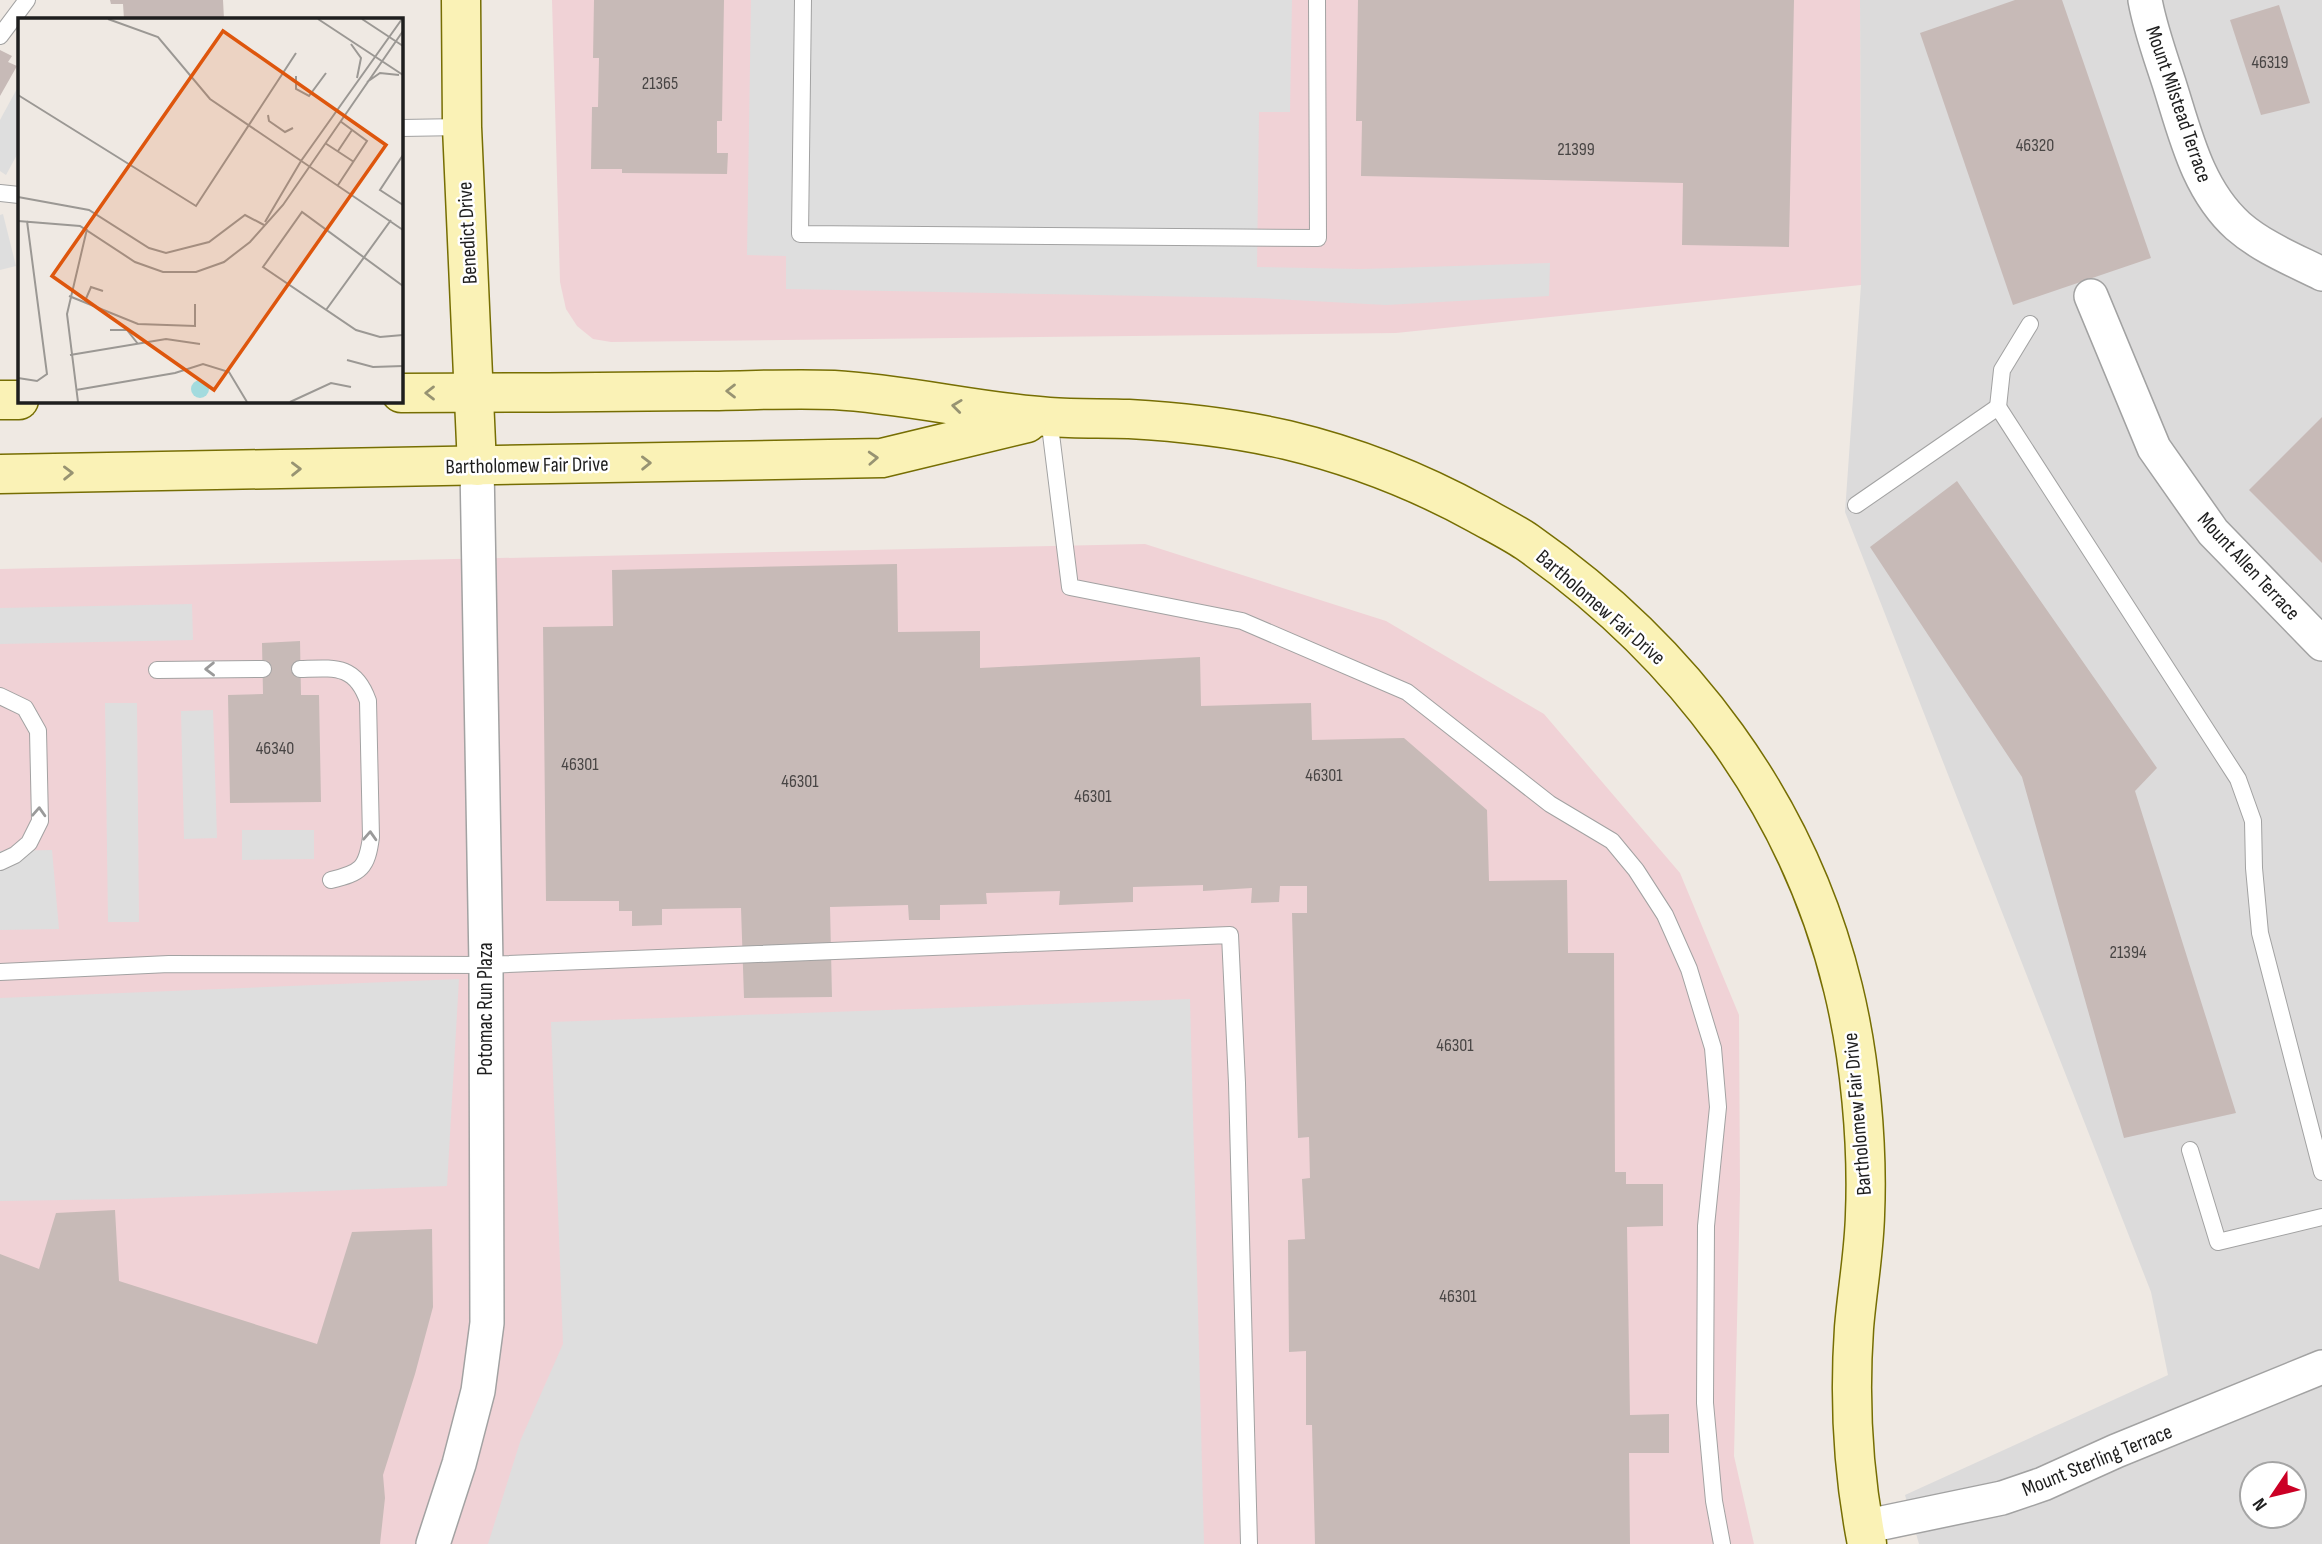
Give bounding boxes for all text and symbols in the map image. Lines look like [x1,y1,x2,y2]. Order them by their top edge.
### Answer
inset map [18,18,402,402]
street label: Mount Milstead Terrace [2140,23,2217,186]
house number: 46319 [2251,52,2289,73]
house number: 21365 [642,73,678,94]
house number: 46320 [2016,135,2054,156]
house number: 21399 [1557,139,1595,160]
street label: Benedict Drive [452,181,483,285]
one-way arrow [725,383,736,399]
one-way arrow [424,385,435,401]
one-way arrow [951,398,963,413]
one-way arrow [868,450,879,465]
street label: Bartholomew Fair Drive [445,452,609,479]
one-way arrow [641,455,651,471]
one-way arrow [291,461,301,477]
one-way arrow [63,465,74,481]
street label: Mount Allen Terrace [2192,507,2305,626]
street label: Bartholomew Fair Drive [1531,544,1670,670]
one-way arrow [204,661,215,677]
house number: 46340 [256,738,294,759]
house number: 46301 [561,754,599,775]
house number: 46301 [1305,765,1343,786]
house number: 46301 [781,771,819,792]
house number: 46301 [1074,786,1112,807]
one-way arrow [31,806,46,817]
one-way arrow [363,830,378,841]
street label: Potomac Run Plaza [473,942,498,1076]
house number: 21394 [2110,942,2147,963]
street label: Bartholomew Fair Drive [1838,1032,1877,1196]
house number: 46301 [1436,1035,1474,1056]
house number: 46301 [1439,1286,1477,1307]
street label: Mount Sterling Terrace [2018,1419,2176,1502]
north arrow [2238,1460,2308,1530]
text: N [2248,1493,2273,1515]

